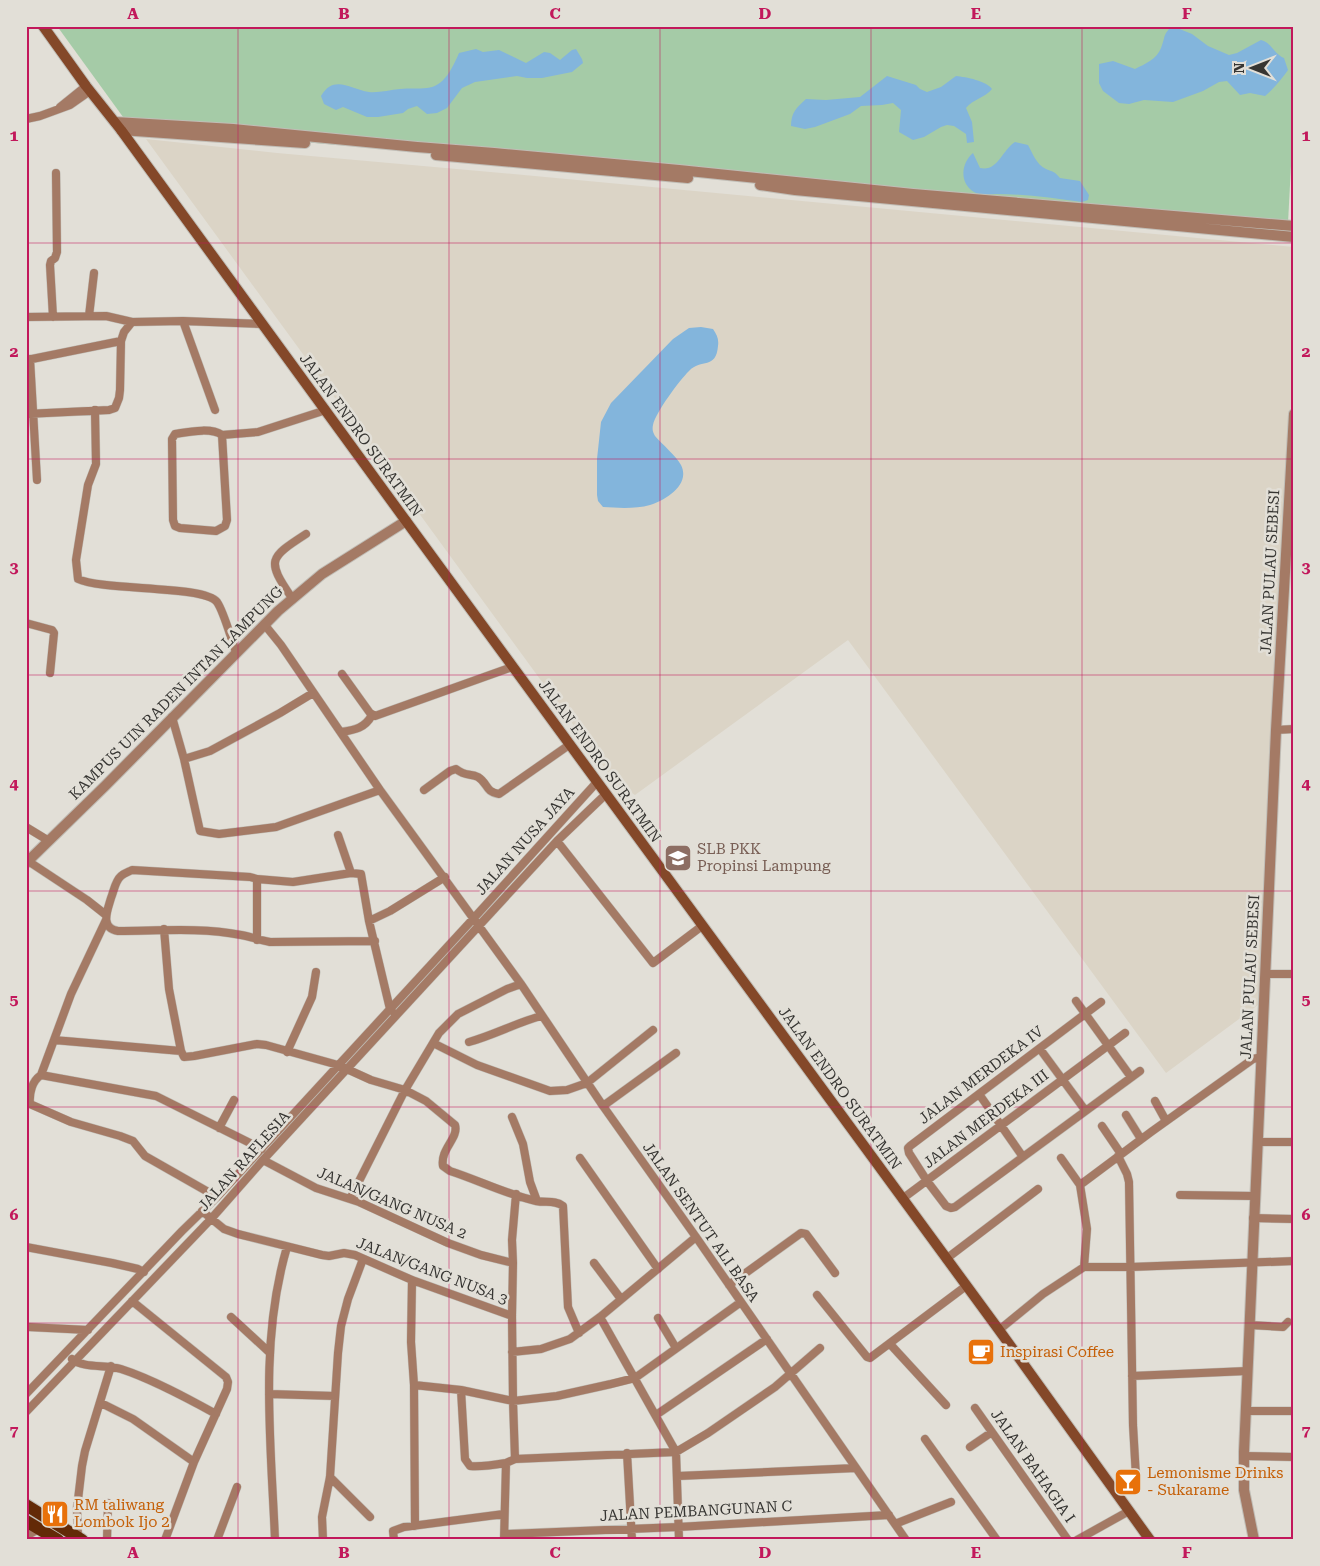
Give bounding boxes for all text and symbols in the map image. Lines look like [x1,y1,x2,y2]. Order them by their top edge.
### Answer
text: A [127,4,139,23]
text: B [338,4,350,23]
text: C [549,4,561,23]
text: D [759,4,772,23]
text: E [971,4,981,23]
text: F [1182,4,1192,23]
north arrow [1228,42,1278,92]
text: N [1231,62,1247,73]
text: 1 [10,126,19,145]
text: 1 [1302,126,1311,145]
text: 2 [10,342,19,361]
text: 2 [1302,342,1311,361]
street label: JALAN ENDRO SURATMIN [296,350,426,520]
street label: JALAN PULAU SEBESI [1257,489,1283,655]
text: 3 [10,558,19,577]
text: 3 [1302,558,1311,577]
street label: KAMPUS UIN RADEN INTAN LAMPUNG [65,582,287,804]
street label: JALAN ENDRO SURATMIN [535,676,665,846]
text: 4 [10,774,19,793]
text: 4 [1302,774,1311,793]
street label: JALAN NUSA JAYA [472,783,579,899]
place label: SLB PKK Propinsi Lampung [697,840,831,875]
school or university icon: SLB PKK Propinsi Lampung [663,843,693,873]
street label: JALAN PULAU SEBESI [1237,894,1263,1060]
text: 5 [10,990,19,1009]
text: 5 [1302,990,1311,1009]
street label: JALAN ENDRO SURATMIN [775,1003,905,1173]
street label: JALAN MERDEKA IV [915,1022,1047,1128]
street label: JALAN MERDEKA III [920,1066,1052,1172]
street label: JALAN RAFLESIA [194,1107,294,1215]
street label: JALAN SENTUT ALI BASA [639,1139,763,1306]
street label: JALAN/GANG NUSA 2 [314,1163,470,1243]
text: 6 [10,1205,19,1224]
text: 6 [1302,1205,1311,1224]
street label: JALAN/GANG NUSA 3 [354,1234,510,1308]
cafe icon: Inspirasi Coffee [966,1337,996,1367]
place label: Inspirasi Coffee [1000,1343,1114,1361]
street label: JALAN BAHAGIA I [987,1406,1079,1526]
text: 7 [10,1421,19,1440]
text: 7 [1302,1421,1311,1440]
place label: Lemonisme Drinks - Sukarame [1147,1464,1283,1499]
bar icon: Lemonisme Drinks - Sukarame [1113,1467,1143,1497]
place label: RM taliwang Lombok Ijo 2 [74,1496,170,1531]
street label: JALAN PEMBANGUNAN C [599,1497,793,1525]
restaurant icon: RM taliwang Lombok Ijo 2 [40,1499,70,1529]
text: A [127,1543,139,1562]
text: B [338,1543,350,1562]
text: C [549,1543,561,1562]
text: D [759,1543,772,1562]
text: E [971,1543,981,1562]
text: F [1182,1543,1192,1562]

